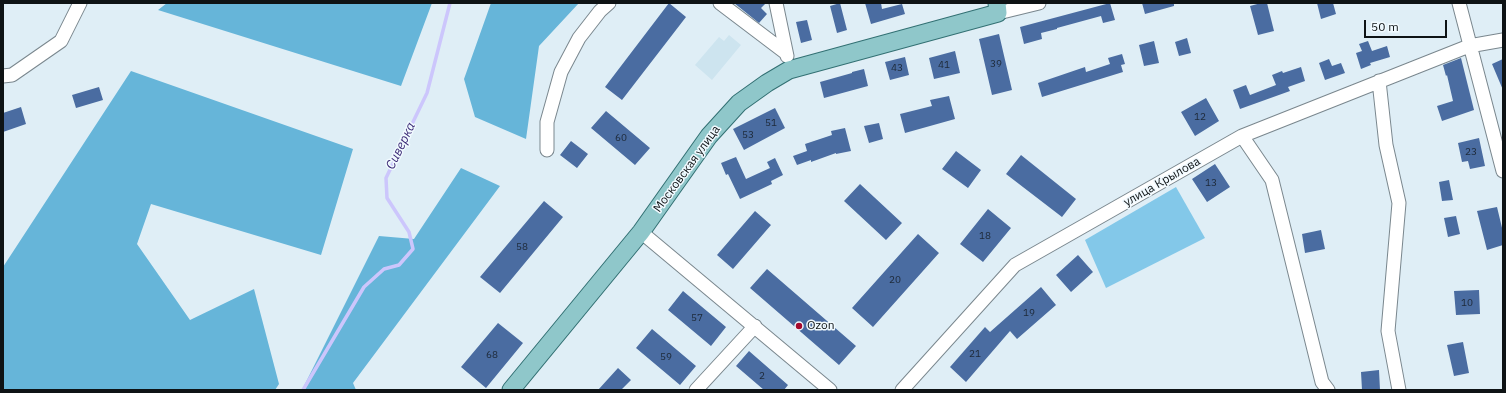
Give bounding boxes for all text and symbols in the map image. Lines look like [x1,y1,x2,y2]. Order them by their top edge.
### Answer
scale bar [1366,12,1449,38]
text: 50 m [1371,19,1399,34]
house number: 39 [990,58,1002,70]
house number: 41 [938,59,950,71]
house number: 43 [891,62,903,74]
house number: 12 [1194,111,1206,123]
house number: 51 [765,117,777,129]
water label: Сиверка [383,120,419,172]
street label: Московская улица [651,123,723,215]
house number: 53 [742,129,754,141]
house number: 60 [615,132,627,144]
house number: 23 [1465,146,1477,158]
street label: улица Крылова [1121,154,1203,210]
house number: 13 [1205,177,1217,189]
house number: 18 [979,230,991,242]
house number: 58 [516,241,528,253]
house number: 20 [889,274,901,286]
house number: 10 [1461,297,1473,309]
house number: 19 [1023,307,1035,319]
house number: 57 [691,312,703,324]
place label: Ozon [807,319,834,333]
marker: Ozon [794,321,804,331]
house number: 21 [969,348,981,360]
house number: 68 [486,349,498,361]
house number: 59 [660,351,672,363]
house number: 2 [759,370,765,382]

